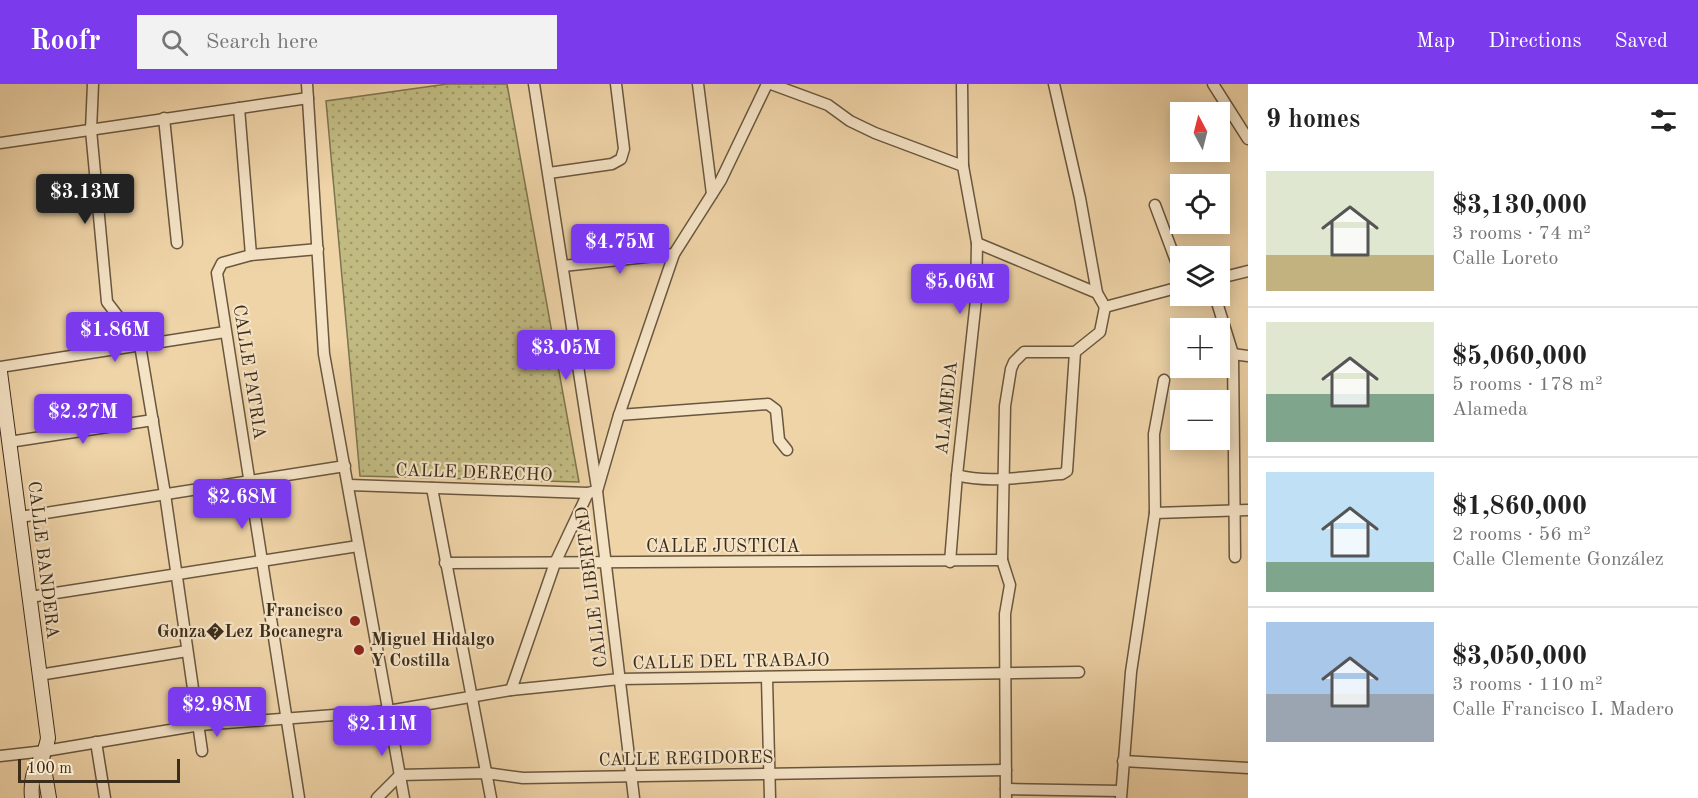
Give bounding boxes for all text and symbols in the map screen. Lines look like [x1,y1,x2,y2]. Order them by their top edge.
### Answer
search box [137,15,557,69]
icon: search [158,26,191,59]
text: Roofr [30,28,101,56]
text: Search here [206,31,318,53]
text: Map [1416,31,1455,52]
text: Directions [1488,31,1582,52]
text: Saved [1615,31,1668,52]
north arrow [1170,102,1230,162]
map controls [1170,102,1230,450]
icon: filters [1647,104,1680,137]
text: 9 homes [1266,107,1360,133]
pin: $3.13M [36,174,134,225]
button: locate [1170,174,1230,234]
text: $3.13M [50,183,120,203]
text: $3,130,000 [1452,193,1587,219]
icon: home [1314,195,1386,267]
pin: $4.75M [571,224,669,275]
text: 3 rooms · 74 m² [1452,224,1591,244]
text: $4.75M [585,233,655,253]
button: layers [1170,246,1230,306]
text: Calle Loreto [1452,249,1559,269]
pin: $5.06M [911,264,1009,315]
text: $5.06M [925,273,995,293]
street label: CALLE PATRIA [229,303,269,441]
pin: $1.86M [66,312,164,363]
button: + [1170,318,1230,378]
text: $1.86M [80,321,150,341]
pin: $3.05M [517,330,615,381]
text: $3.05M [531,339,601,359]
text: $5,060,000 [1452,344,1587,370]
icon: home [1314,346,1386,418]
street label: ALAMEDA [933,360,961,456]
text: 5 rooms · 178 m² [1452,375,1602,395]
button: − [1170,390,1230,450]
pin: $2.27M [34,394,132,445]
text: Alameda [1452,400,1528,420]
text: $2.27M [48,403,118,423]
street label: CALLE DERECHO [395,461,553,485]
pin: $2.68M [193,479,291,530]
street label: CALLE BANDERA [24,480,62,640]
text: $2.68M [207,488,277,508]
text: $1,860,000 [1452,494,1587,520]
icon: home [1314,496,1386,568]
street label: CALLE LIBERTAD [573,505,611,669]
text: 2 rooms · 56 m² [1452,525,1591,545]
street label: CALLE JUSTICIA [646,538,800,556]
text: Calle Clemente González [1452,550,1664,570]
place label: Francisco Gonza�Lez Bocanegra [157,602,343,641]
marker: Francisco Gonza�Lez Bocanegra [348,614,362,628]
place label: Miguel Hidalgo Y Costilla [371,631,495,670]
marker: Miguel Hidalgo Y Costilla [352,643,366,657]
text: $3,050,000 [1452,644,1587,670]
icon: home [1314,646,1386,718]
street label: CALLE DEL TRABAJO [632,651,830,673]
text: 3 rooms · 110 m² [1452,675,1602,695]
pin: $2.98M [168,687,266,738]
text: $2.98M [182,696,252,716]
text: Calle Francisco I. Madero [1452,700,1674,720]
pin: $2.11M [333,706,431,757]
text: $2.11M [347,715,417,735]
street label: CALLE REGIDORES [598,748,774,770]
scale bar [18,756,180,784]
text: 100 m [27,761,72,777]

